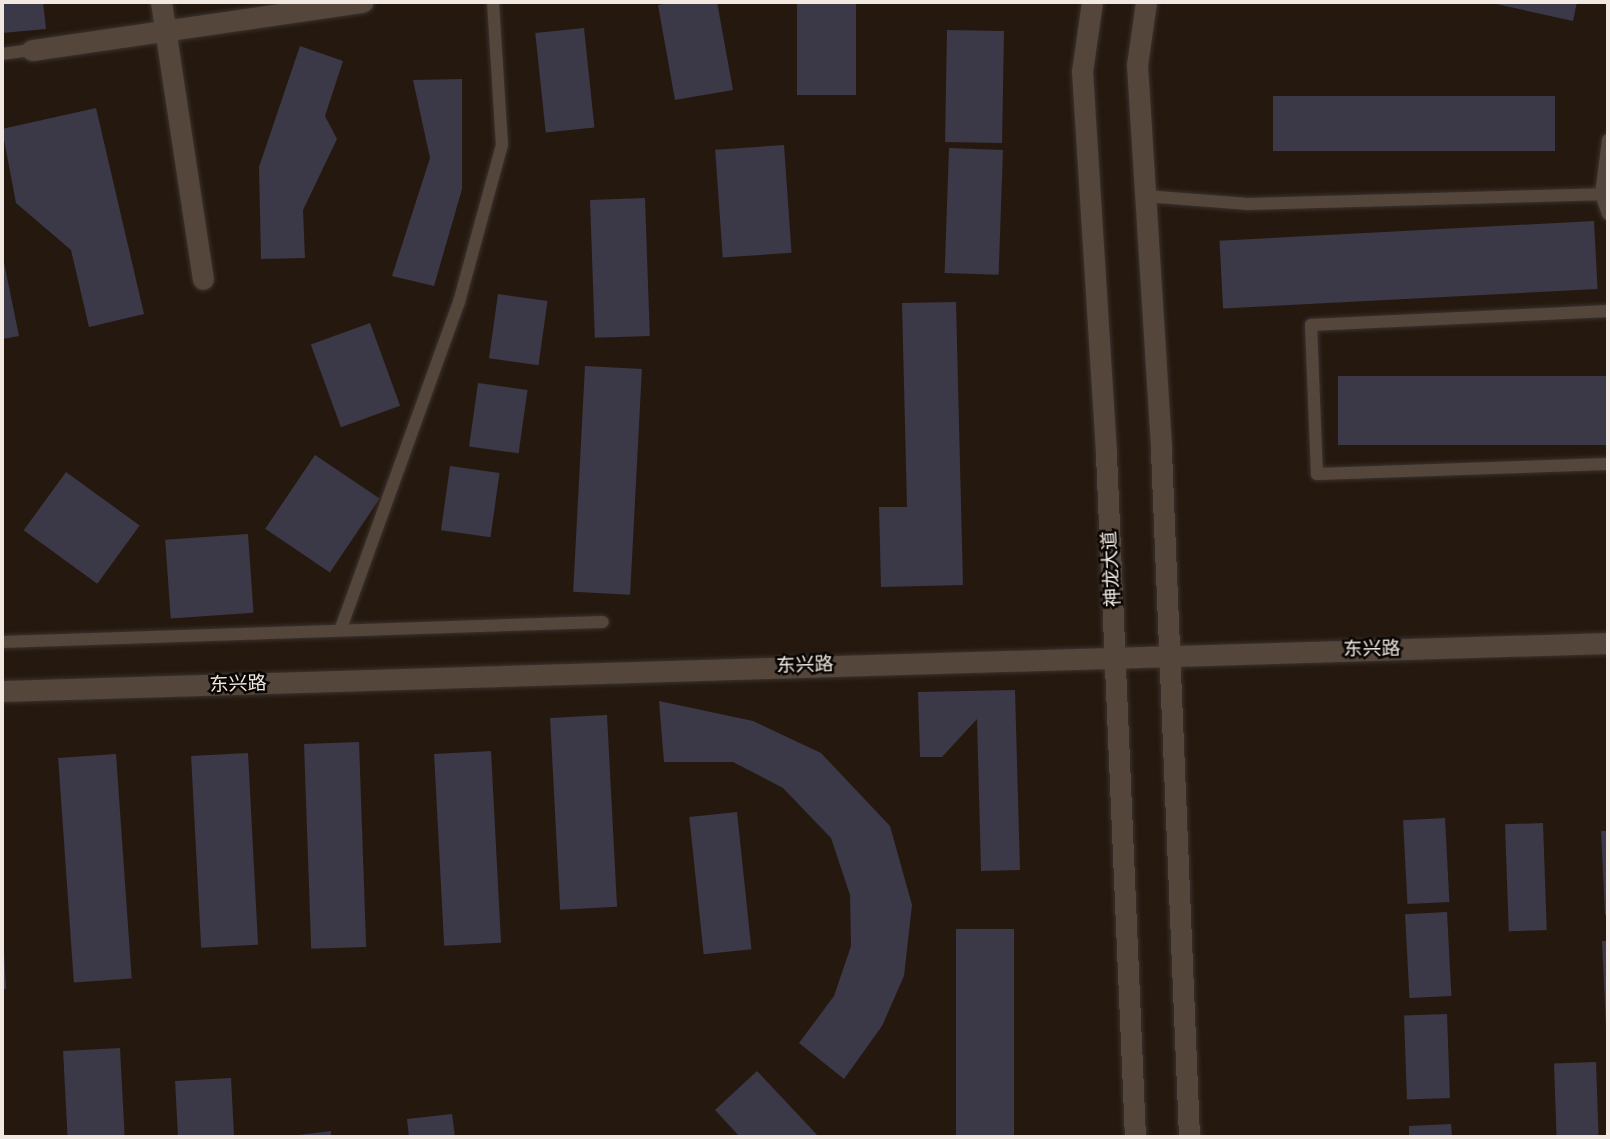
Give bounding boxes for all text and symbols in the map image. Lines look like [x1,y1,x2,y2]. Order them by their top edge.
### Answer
street label: 神龙大道 [1098,530,1124,608]
street label: 东兴路 [1343,637,1401,661]
street label: 东兴路 [776,653,834,677]
street label: 东兴路 [209,672,267,696]

